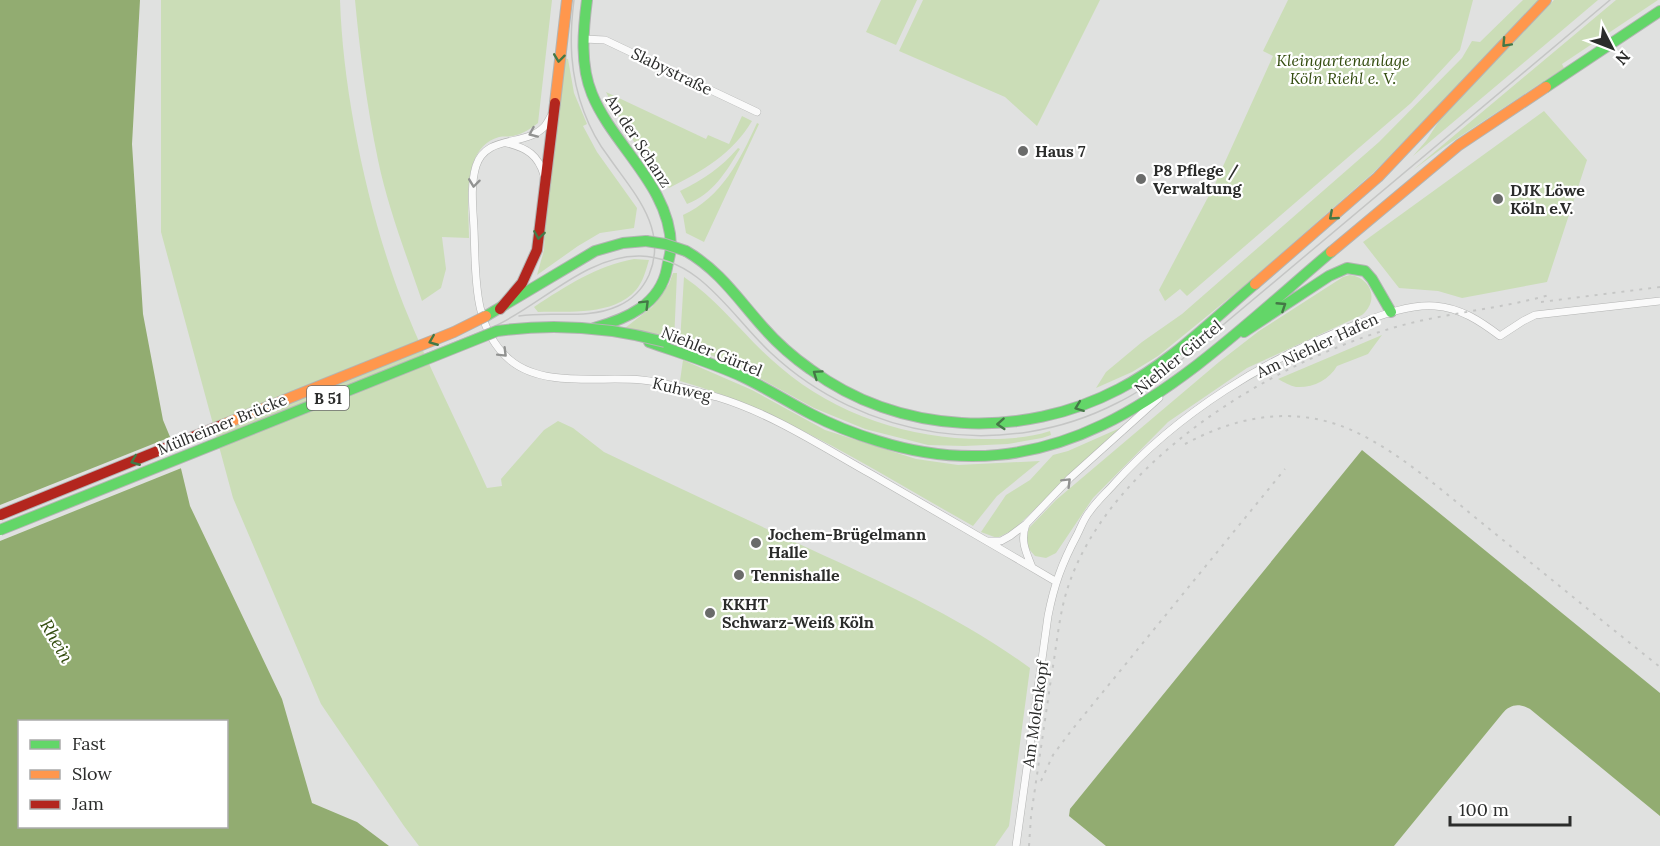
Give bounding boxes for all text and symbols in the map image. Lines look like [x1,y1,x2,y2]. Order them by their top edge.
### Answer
north arrow [1582,18,1642,78]
one-way arrow [1502,36,1513,46]
street label: Slabystraße [628,43,716,99]
text: N [1612,47,1635,69]
park label: Kleingartenanlage Köln Riehl e. V. [1276,50,1410,88]
one-way arrow [554,53,566,63]
street label: An der Schanz [601,90,676,191]
one-way arrow [528,126,539,138]
place label: Haus 7 [1035,141,1086,161]
marker: Haus 7 [1016,144,1030,158]
place label: P8 Pflege / Verwaltung [1153,160,1242,198]
marker: P8 Pflege / Verwaltung [1134,172,1148,186]
one-way arrow [468,178,481,187]
place label: DJK Löwe Köln e.V. [1510,180,1585,218]
marker: DJK Löwe Köln e.V. [1491,192,1505,206]
one-way arrow [1329,209,1340,220]
one-way arrow [533,230,546,240]
one-way arrow [638,300,649,311]
one-way arrow [1276,302,1286,314]
street label: Am Niehler Hafen [1252,308,1381,382]
street label: Niehler Gürtel [1130,316,1226,398]
street label: Niehler Gürtel [659,322,765,380]
one-way arrow [428,334,439,346]
one-way arrow [496,346,506,357]
one-way arrow [813,370,824,381]
street label: Kuhweg [651,373,715,406]
road number: B 51 [307,386,349,410]
street label: Mülheimer Brücke [155,389,290,459]
one-way arrow [1075,399,1085,412]
one-way arrow [997,417,1006,430]
one-way arrow [130,453,141,466]
one-way arrow [1059,478,1070,489]
place label: Jochem-Brügelmann Halle [768,524,926,562]
marker: Jochem-Brügelmann Halle [749,536,763,550]
place label: Tennishalle [751,565,840,585]
marker: Tennishalle [732,568,746,582]
place label: KKHT Schwarz-Weiß Köln [722,594,874,632]
marker: KKHT Schwarz-Weiß Köln [703,606,717,620]
water label: Rhein [35,615,79,667]
street label: Am Molenkopf [1017,658,1053,770]
legend [18,720,228,828]
text: Fast [72,732,106,755]
text: Slow [72,762,112,785]
scale bar [1450,789,1570,827]
text: Jam [71,792,104,815]
text: 100 m [1459,798,1509,821]

